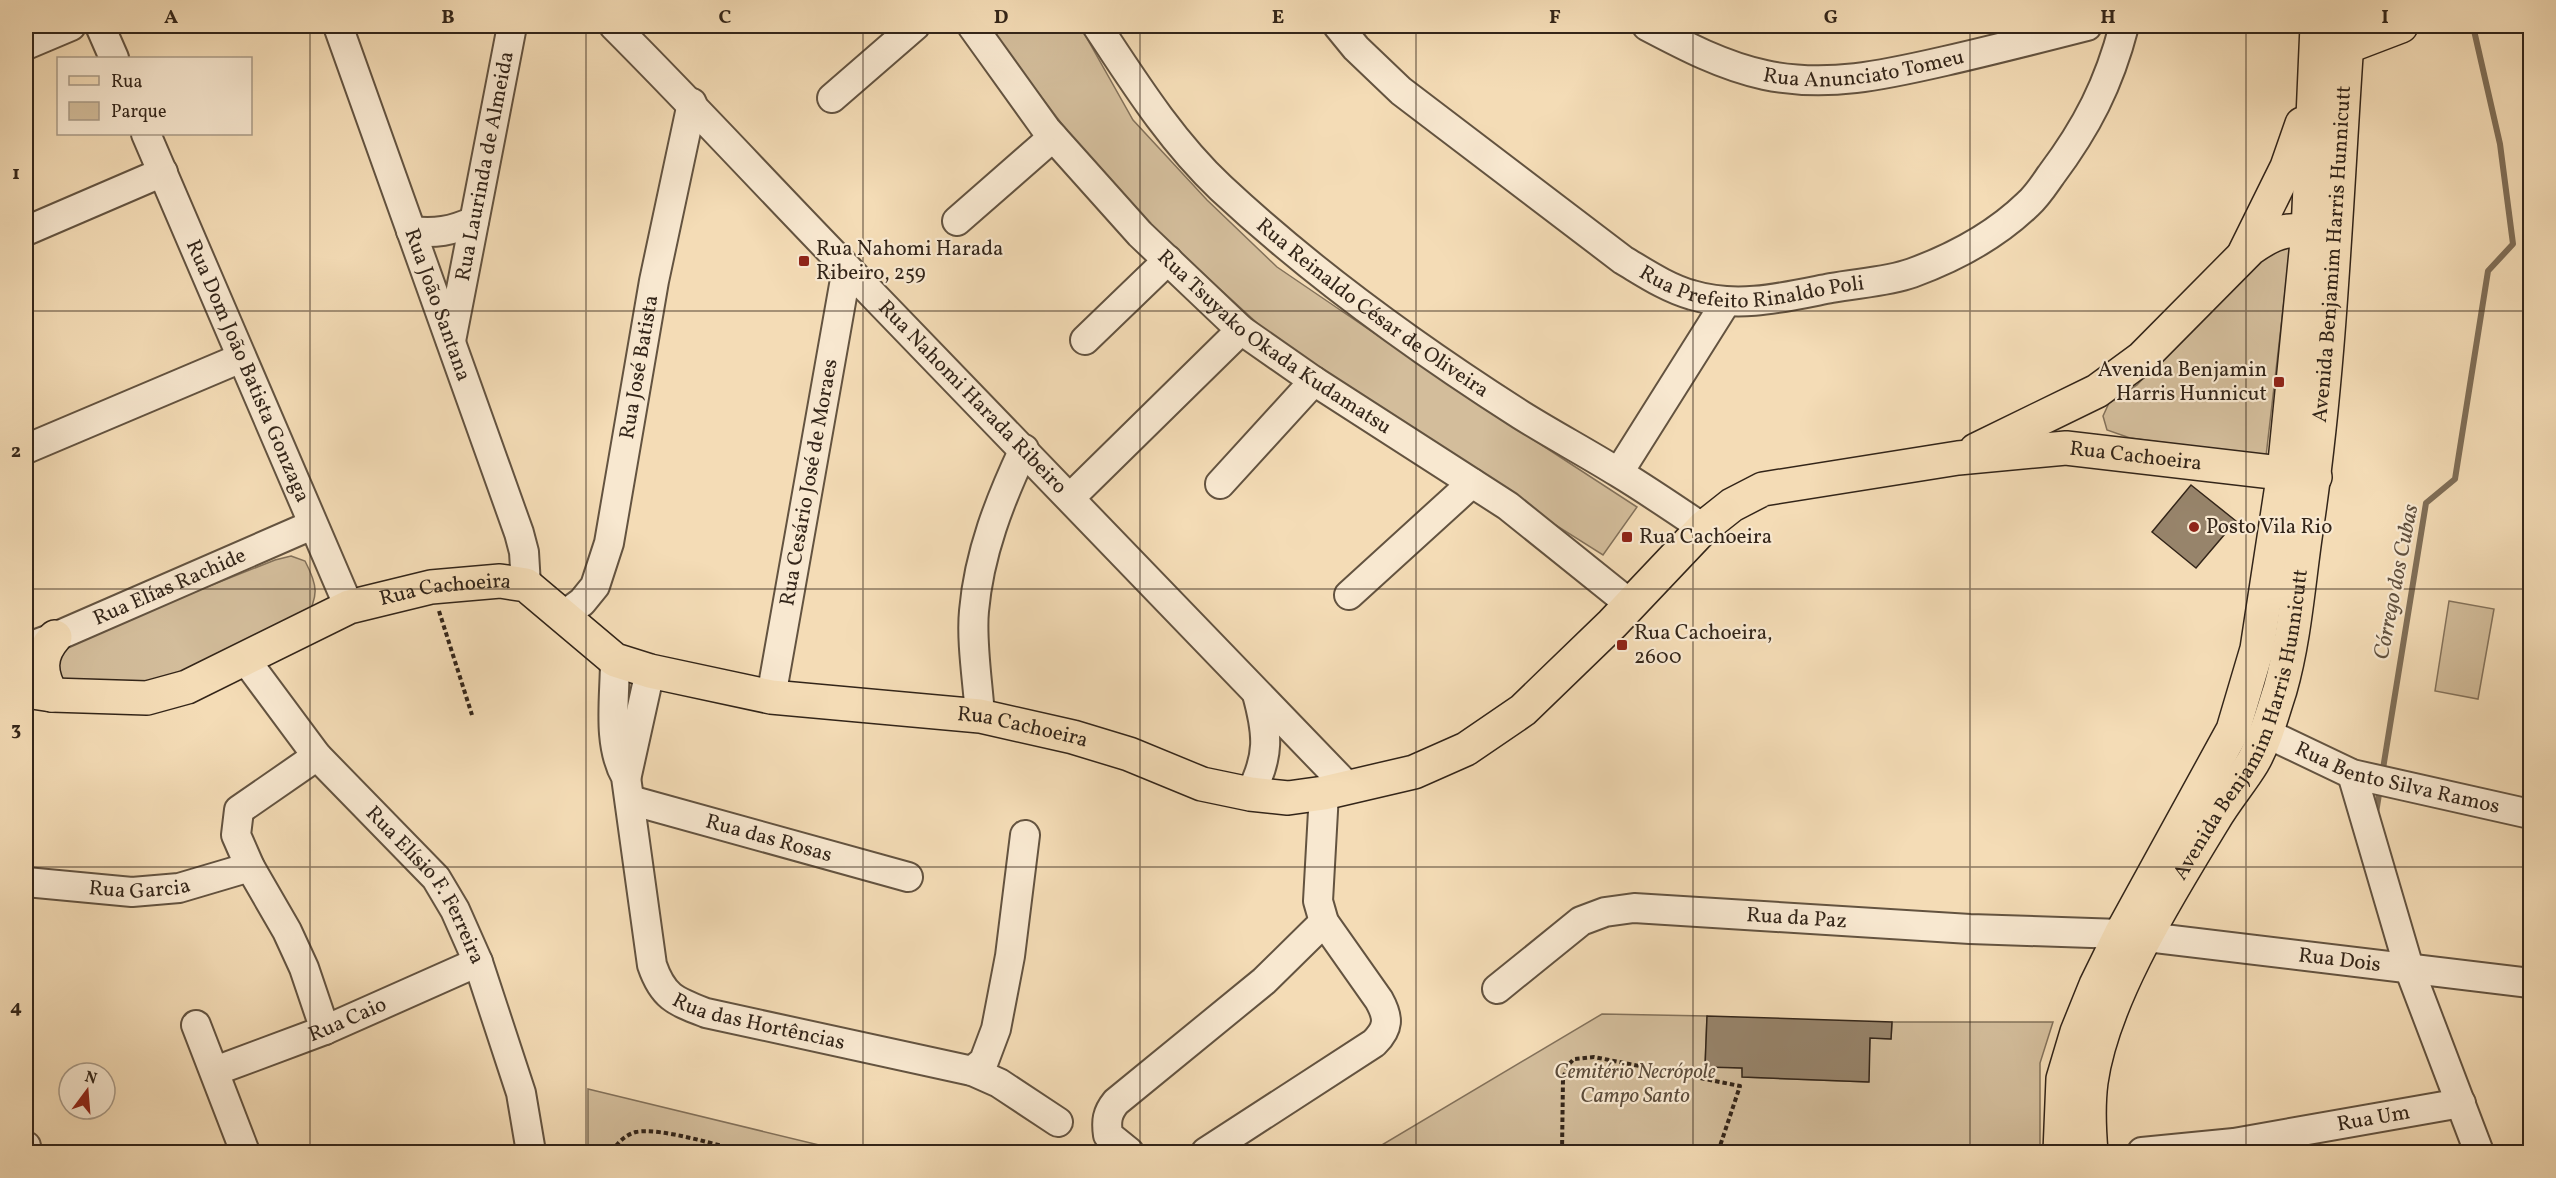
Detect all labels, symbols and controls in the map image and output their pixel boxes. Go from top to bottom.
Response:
text: A [164,4,178,32]
text: B [441,4,455,32]
text: C [719,4,732,32]
text: D [994,4,1008,32]
text: E [1272,4,1284,32]
text: F [1549,4,1561,32]
text: G [1824,4,1838,32]
text: H [2100,4,2116,32]
text: I [2381,4,2389,32]
street label: Rua Anunciato Tomeu [1761,43,1967,95]
street label: Rua Laurinda de Almeida [448,49,521,284]
legend [57,57,252,135]
text: Rua [111,70,142,95]
street label: Avenida Benjamim Harris Hunnicutt [2305,85,2359,424]
text: Parque [111,100,166,125]
text: 1 [12,160,20,188]
street label: Rua Reinaldo César de Oliveira [1250,211,1495,405]
street label: Rua João Santana [397,224,478,385]
street label: Rua Dom João Batista Gonzaga [179,235,317,507]
place label: Rua Nahomi Harada Ribeiro, 259 [816,235,1004,288]
street label: Rua Tsuyako Okada Kudamatsu [1151,243,1397,442]
marker: Rua Nahomi Harada Ribeiro, 259 [797,254,811,268]
street label: Rua Prefeito Rinaldo Poli [1634,258,1866,316]
street label: Rua José Batista [613,293,666,441]
street label: Rua Nahomi Harada Ribeiro [871,294,1073,501]
street label: Rua Cesário José de Moraes [773,356,845,608]
place label: Avenida Benjamin Harris Hunnicut [2098,356,2267,409]
marker: Avenida Benjamin Harris Hunnicut [2272,375,2286,389]
street label: Rua Cachoeira [2068,434,2204,478]
text: 2 [11,438,21,466]
water label: Córrego dos Cubas [2367,502,2427,662]
place label: Posto Vila Rio [2206,513,2332,542]
marker: Posto Vila Rio [2187,520,2201,534]
place label: Rua Cachoeira [1639,523,1772,552]
marker: Rua Cachoeira [1620,530,1634,544]
street label: Rua Elías Rachide [89,541,251,633]
street label: Rua Cachoeira [377,566,514,614]
street label: Avenida Benjamim Harris Hunnicutt [2166,567,2315,886]
place label: Rua Cachoeira, 2600 [1634,619,1773,672]
marker: Rua Cachoeira, 2600 [1615,638,1629,652]
street label: Rua Cachoeira [956,699,1092,755]
text: 3 [11,716,21,744]
street label: Rua Bento Silva Ramos [2290,734,2503,821]
street label: Rua Elísio F. Ferreira [359,800,492,969]
street label: Rua das Rosas [702,807,835,870]
street label: Rua Garcia [87,871,194,907]
street label: Rua da Paz [1746,901,1848,936]
street label: Rua Dois [2297,941,2382,979]
street label: Rua das Hortências [667,986,848,1057]
street label: Rua Caio [304,990,391,1049]
text: 4 [10,994,22,1022]
park label: Cemitério Necrópole Campo Santo [1554,1058,1716,1111]
north arrow [57,1061,117,1121]
text: N [82,1066,100,1091]
street label: Rua Um [2335,1098,2412,1139]

